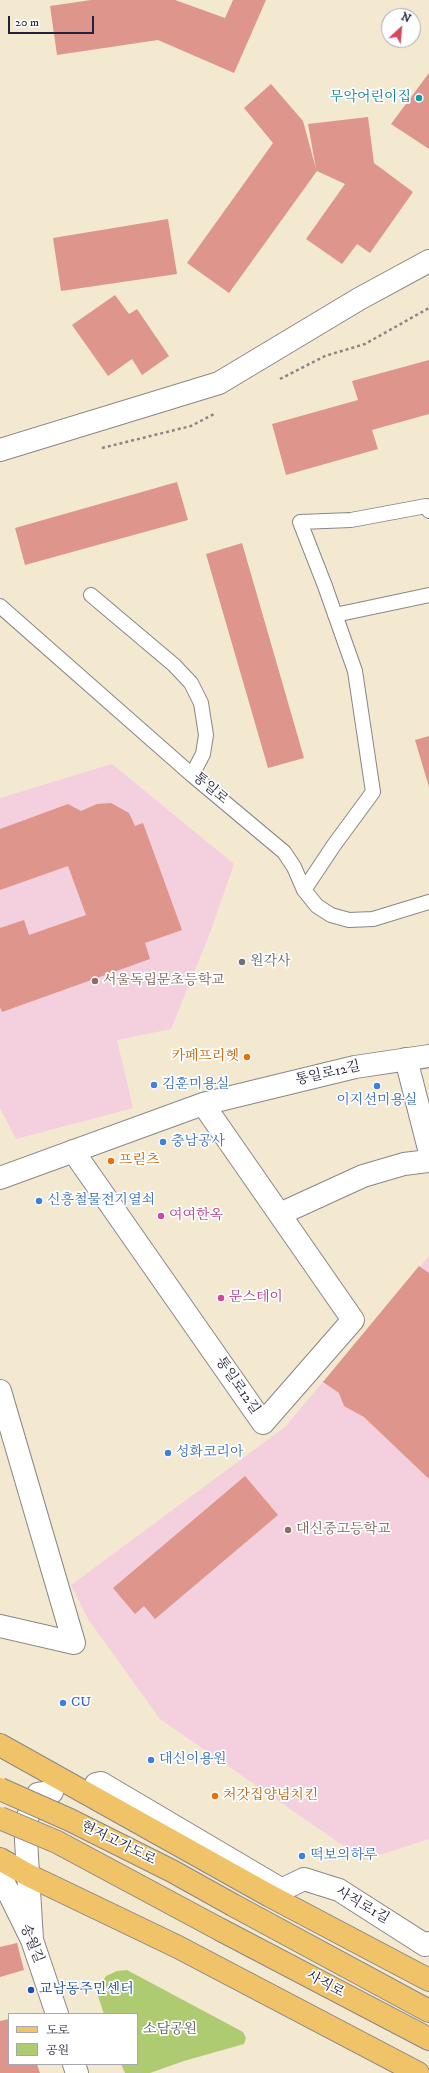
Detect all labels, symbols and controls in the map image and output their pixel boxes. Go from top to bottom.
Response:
scale bar [10,8,96,34]
north arrow [381,8,421,48]
text: N [399,10,413,26]
text: 20 m [15,15,39,30]
place label: 무악어린이집 [330,90,411,106]
marker: 무악어린이집 [414,93,424,103]
street label: 통일로 [189,770,231,808]
place label: 원각사 [250,954,291,970]
marker: 원각사 [237,957,247,967]
place label: 서울독립문초등학교 [103,973,225,989]
marker: 서울독립문초등학교 [90,976,100,986]
place label: 카페프리헷 [171,1049,239,1065]
marker: 카페프리헷 [242,1052,252,1062]
street label: 통일로12길 [294,1058,362,1090]
place label: 김훈미용실 [162,1077,230,1093]
marker: 김훈미용실 [149,1080,159,1090]
marker: 이지선미용실 [372,1081,382,1091]
place label: 이지선미용실 [336,1093,418,1109]
place label: 충남공사 [171,1134,225,1150]
marker: 충남공사 [158,1137,168,1147]
place label: 프릳츠 [119,1153,160,1169]
marker: 프릳츠 [106,1156,116,1166]
place label: 신흥철물전기열쇠 [47,1193,155,1209]
marker: 신흥철물전기열쇠 [34,1196,44,1206]
place label: 여여한옥 [169,1208,223,1224]
marker: 여여한옥 [156,1211,166,1221]
place label: 문스테이 [229,1290,283,1306]
marker: 문스테이 [216,1293,226,1303]
street label: 통일로12길 [211,1354,263,1418]
place label: 성화코리아 [176,1445,244,1461]
marker: 성화코리아 [163,1448,173,1458]
place label: 대신중고등학교 [296,1522,391,1538]
marker: 대신중고등학교 [283,1525,293,1535]
place label: CU [71,1695,91,1711]
marker: CU [58,1698,68,1708]
place label: 대신이용원 [159,1752,227,1768]
marker: 대신이용원 [146,1755,156,1765]
place label: 처갓집양념치킨 [223,1788,318,1804]
marker: 처갓집양념치킨 [210,1791,220,1801]
street label: 현저고가도로 [78,1819,158,1869]
place label: 떡보의하루 [310,1848,378,1864]
marker: 떡보의하루 [297,1851,307,1861]
street label: 사직로1길 [332,1884,392,1928]
street label: 송월길 [16,1922,46,1966]
street label: 사직로 [303,1968,347,2002]
place label: 교남동주민센터 [39,1982,134,1998]
marker: 교남동주민센터 [26,1985,36,1995]
legend [8,2013,138,2065]
park label: 소담공원 [143,2022,197,2038]
text: 도로 [46,2023,69,2038]
text: 공원 [46,2043,69,2058]

